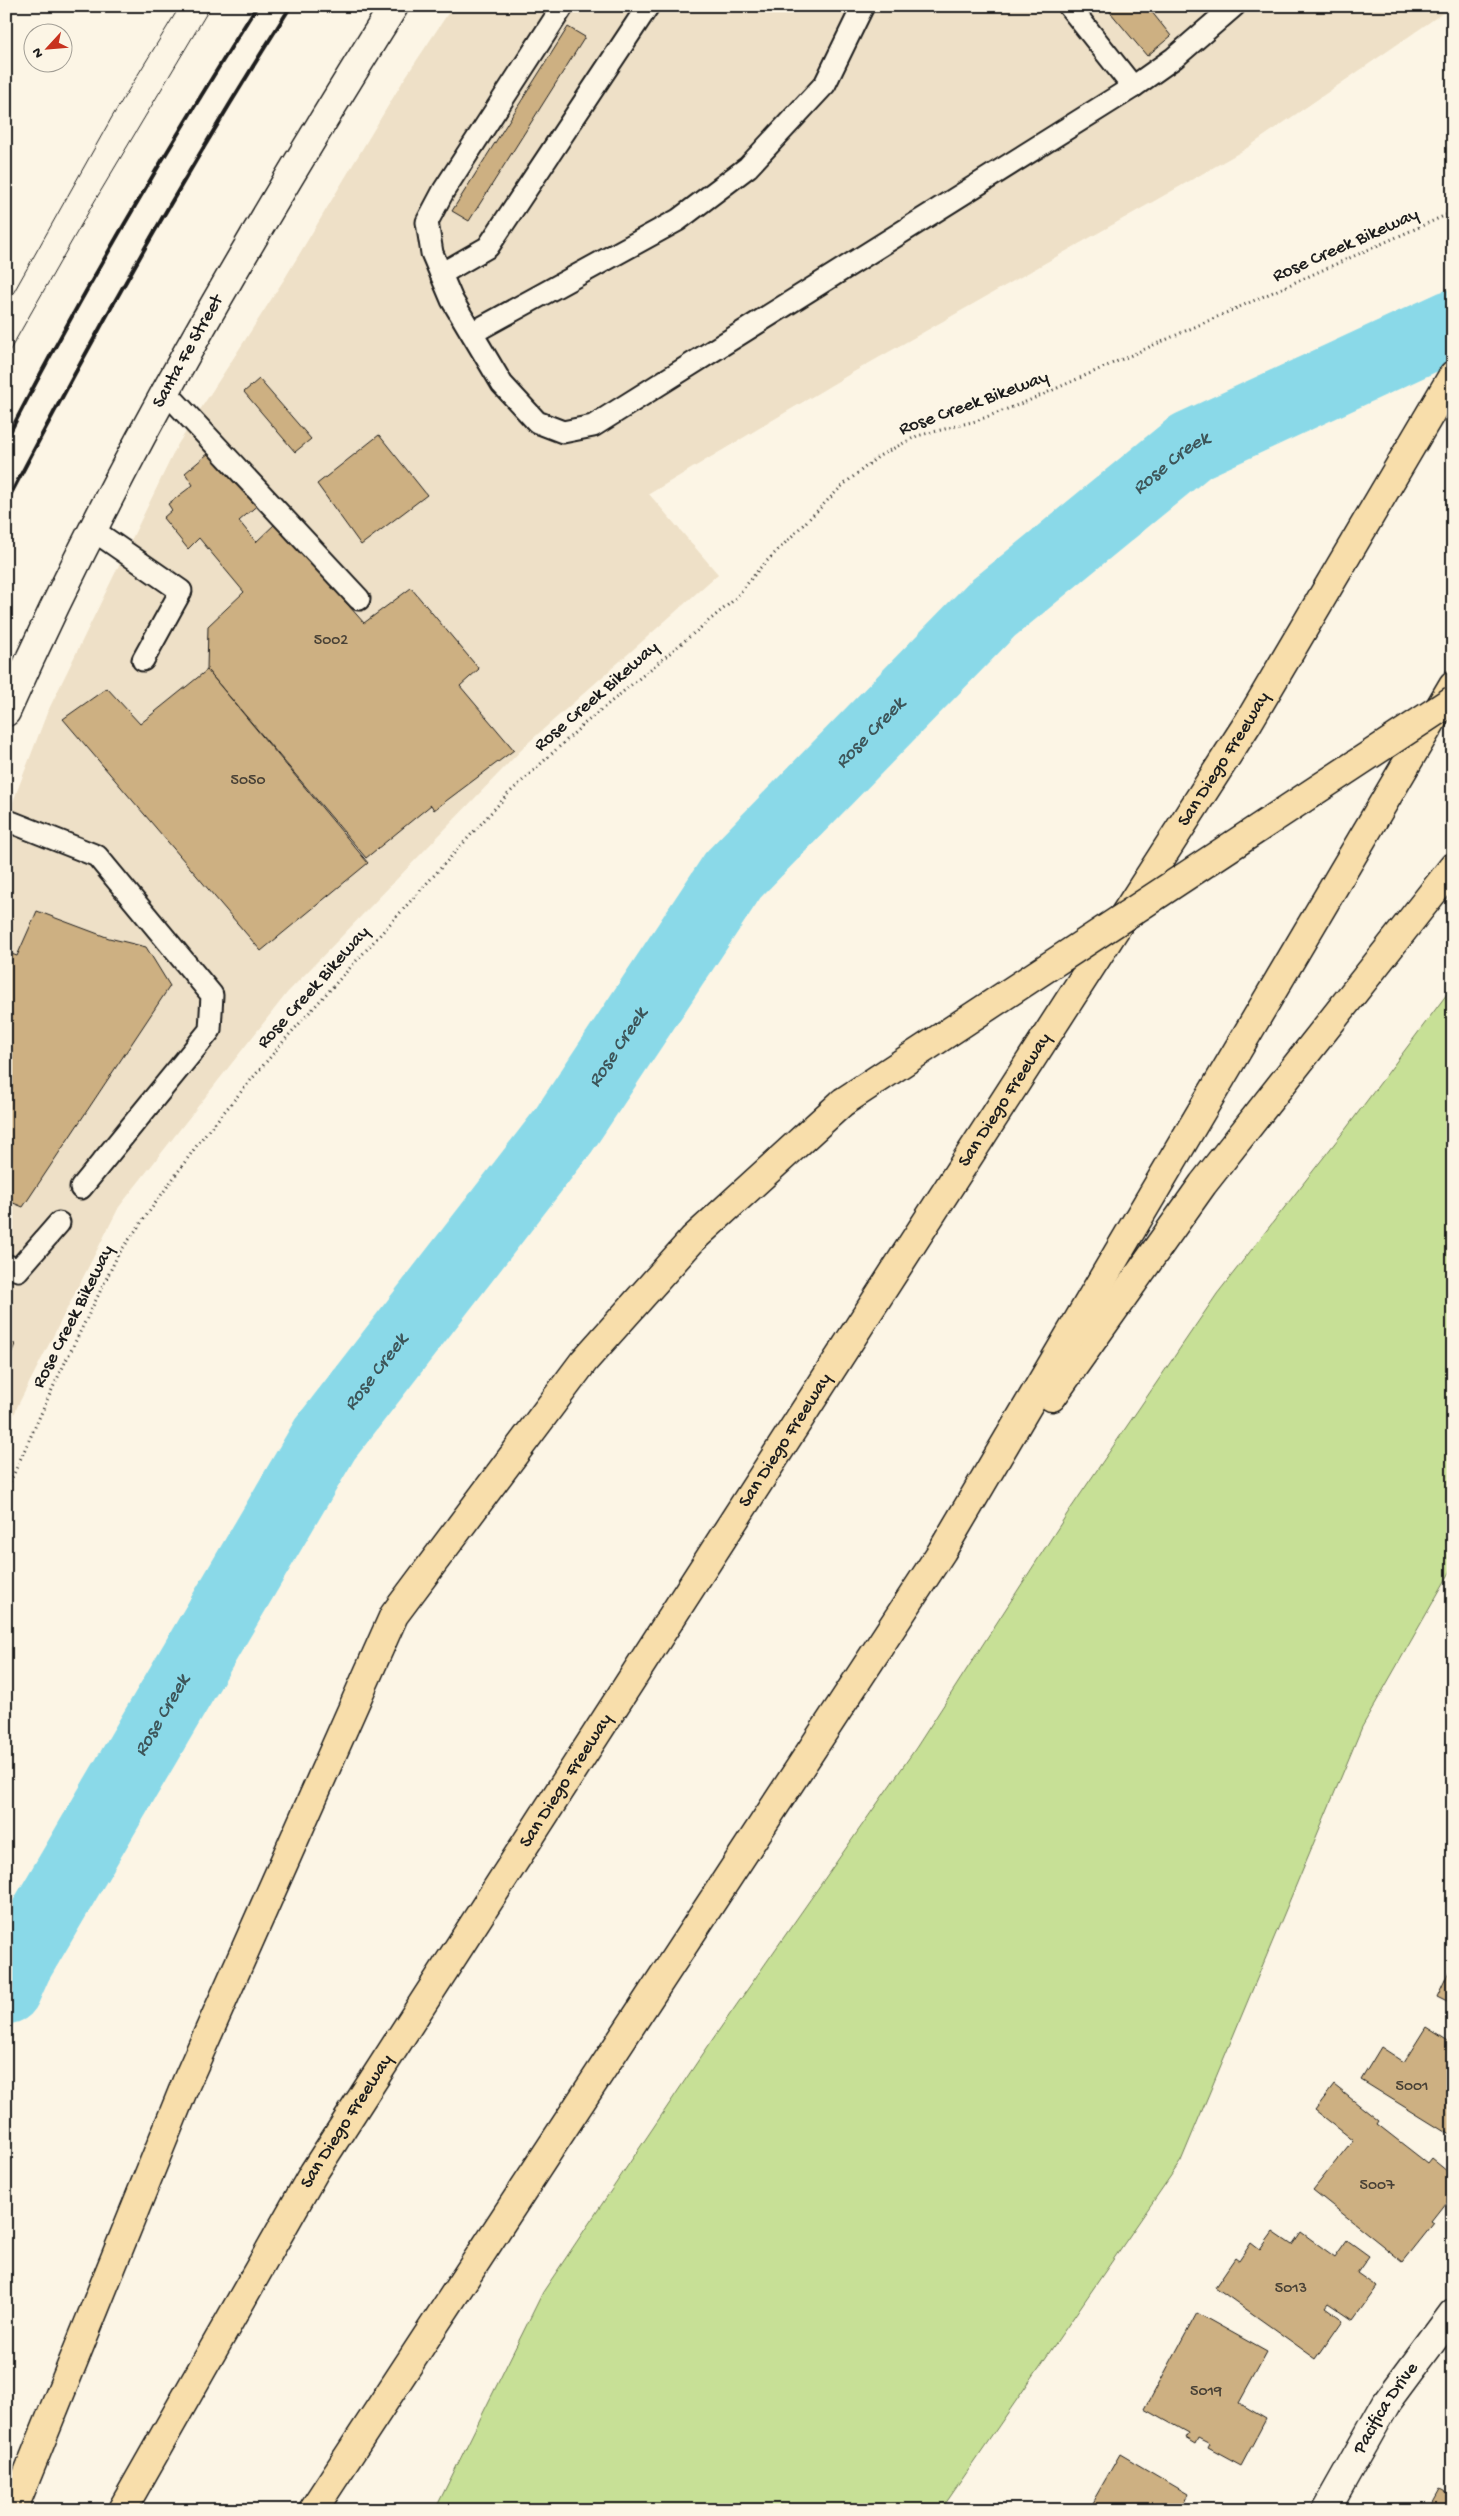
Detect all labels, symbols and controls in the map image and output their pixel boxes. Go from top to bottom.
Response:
north arrow [22,22,72,72]
text: N [29,45,48,60]
street label: Rose Creek Bikeway [1269,203,1423,289]
street label: Santa Fe Street [147,289,230,412]
street label: Rose Creek Bikeway [896,366,1053,442]
water label: Rose Creek [1128,427,1215,500]
house number: 5002 [314,632,348,651]
street label: Rose Creek Bikeway [530,636,664,757]
street label: San Diego Freeway [1173,687,1275,831]
water label: Rose Creek [831,691,912,774]
house number: 5050 [231,772,266,791]
street label: Rose Creek Bikeway [253,921,376,1054]
water label: Rose Creek [584,1002,654,1092]
street label: San Diego Freeway [953,1028,1057,1172]
street label: Rose Creek Bikeway [28,1241,120,1392]
water label: Rose Creek [340,1328,415,1416]
street label: San Diego Freeway [734,1369,838,1512]
water label: Rose Creek [130,1669,197,1761]
street label: San Diego Freeway [514,1709,618,1852]
street label: San Diego Freeway [295,2049,399,2193]
house number: 5001 [1395,2078,1429,2097]
house number: 5007 [1360,2177,1395,2196]
house number: 5013 [1275,2280,1307,2299]
street label: Pacifica Drive [1348,2358,1424,2459]
house number: 5019 [1190,2383,1222,2402]

